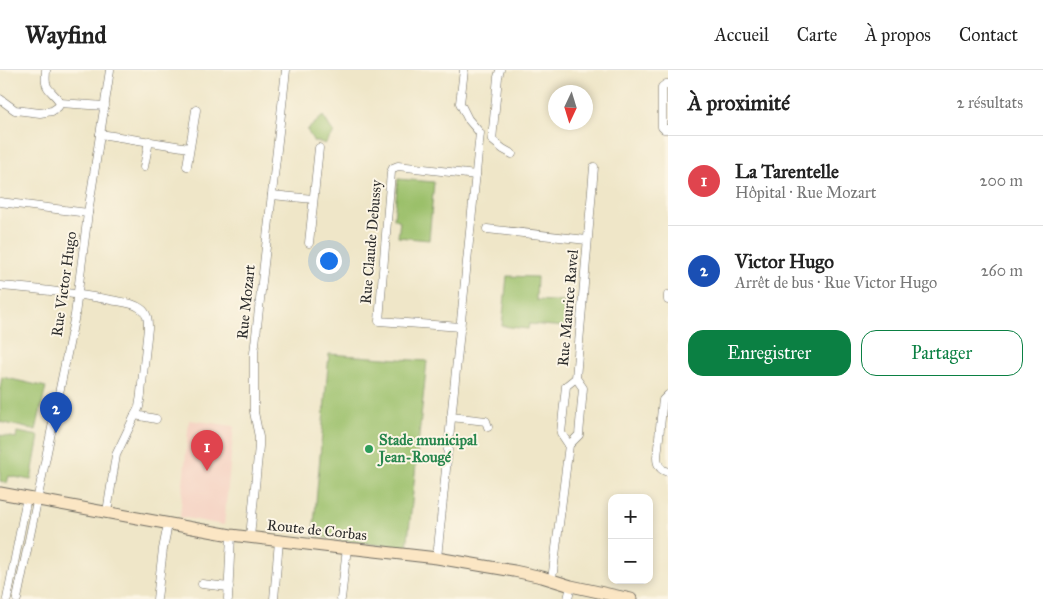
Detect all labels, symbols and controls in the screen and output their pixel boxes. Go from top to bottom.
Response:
text: Wayfind [25,20,107,50]
text: Accueil [715,24,769,46]
text: Carte [797,24,837,46]
text: À propos [865,24,931,46]
text: Contact [959,24,1018,46]
north arrow [548,85,593,130]
text: À proximité [688,90,790,116]
text: 2 résultats [957,93,1023,112]
text: La Tarentelle [735,160,839,183]
text: 1 [701,171,707,190]
text: 200 m [980,171,1023,190]
street label: Rue Claude Debussy [357,178,385,305]
text: Hôpital · Rue Mozart [735,183,876,202]
street label: Rue Victor Hugo [48,230,80,338]
your location [316,248,342,274]
street label: Rue Maurice Ravel [554,248,582,367]
text: Victor Hugo [735,250,834,273]
text: 2 [700,261,708,280]
text: 260 m [981,261,1023,280]
street label: Rue Mozart [233,263,259,340]
text: Arrêt de bus · Rue Victor Hugo [735,273,937,292]
button: Enregistrer [688,330,851,376]
button: Partager [861,330,1023,376]
pin: 2 [40,392,72,433]
pin: 1 [191,430,223,471]
place label: Stade municipal Jean-Rougé [377,431,478,467]
marker: Stade municipal Jean-Rougé [363,443,375,455]
map controls [608,494,653,584]
button: + [608,494,653,539]
street label: Route de Corbas [266,516,368,544]
button: − [608,539,653,584]

